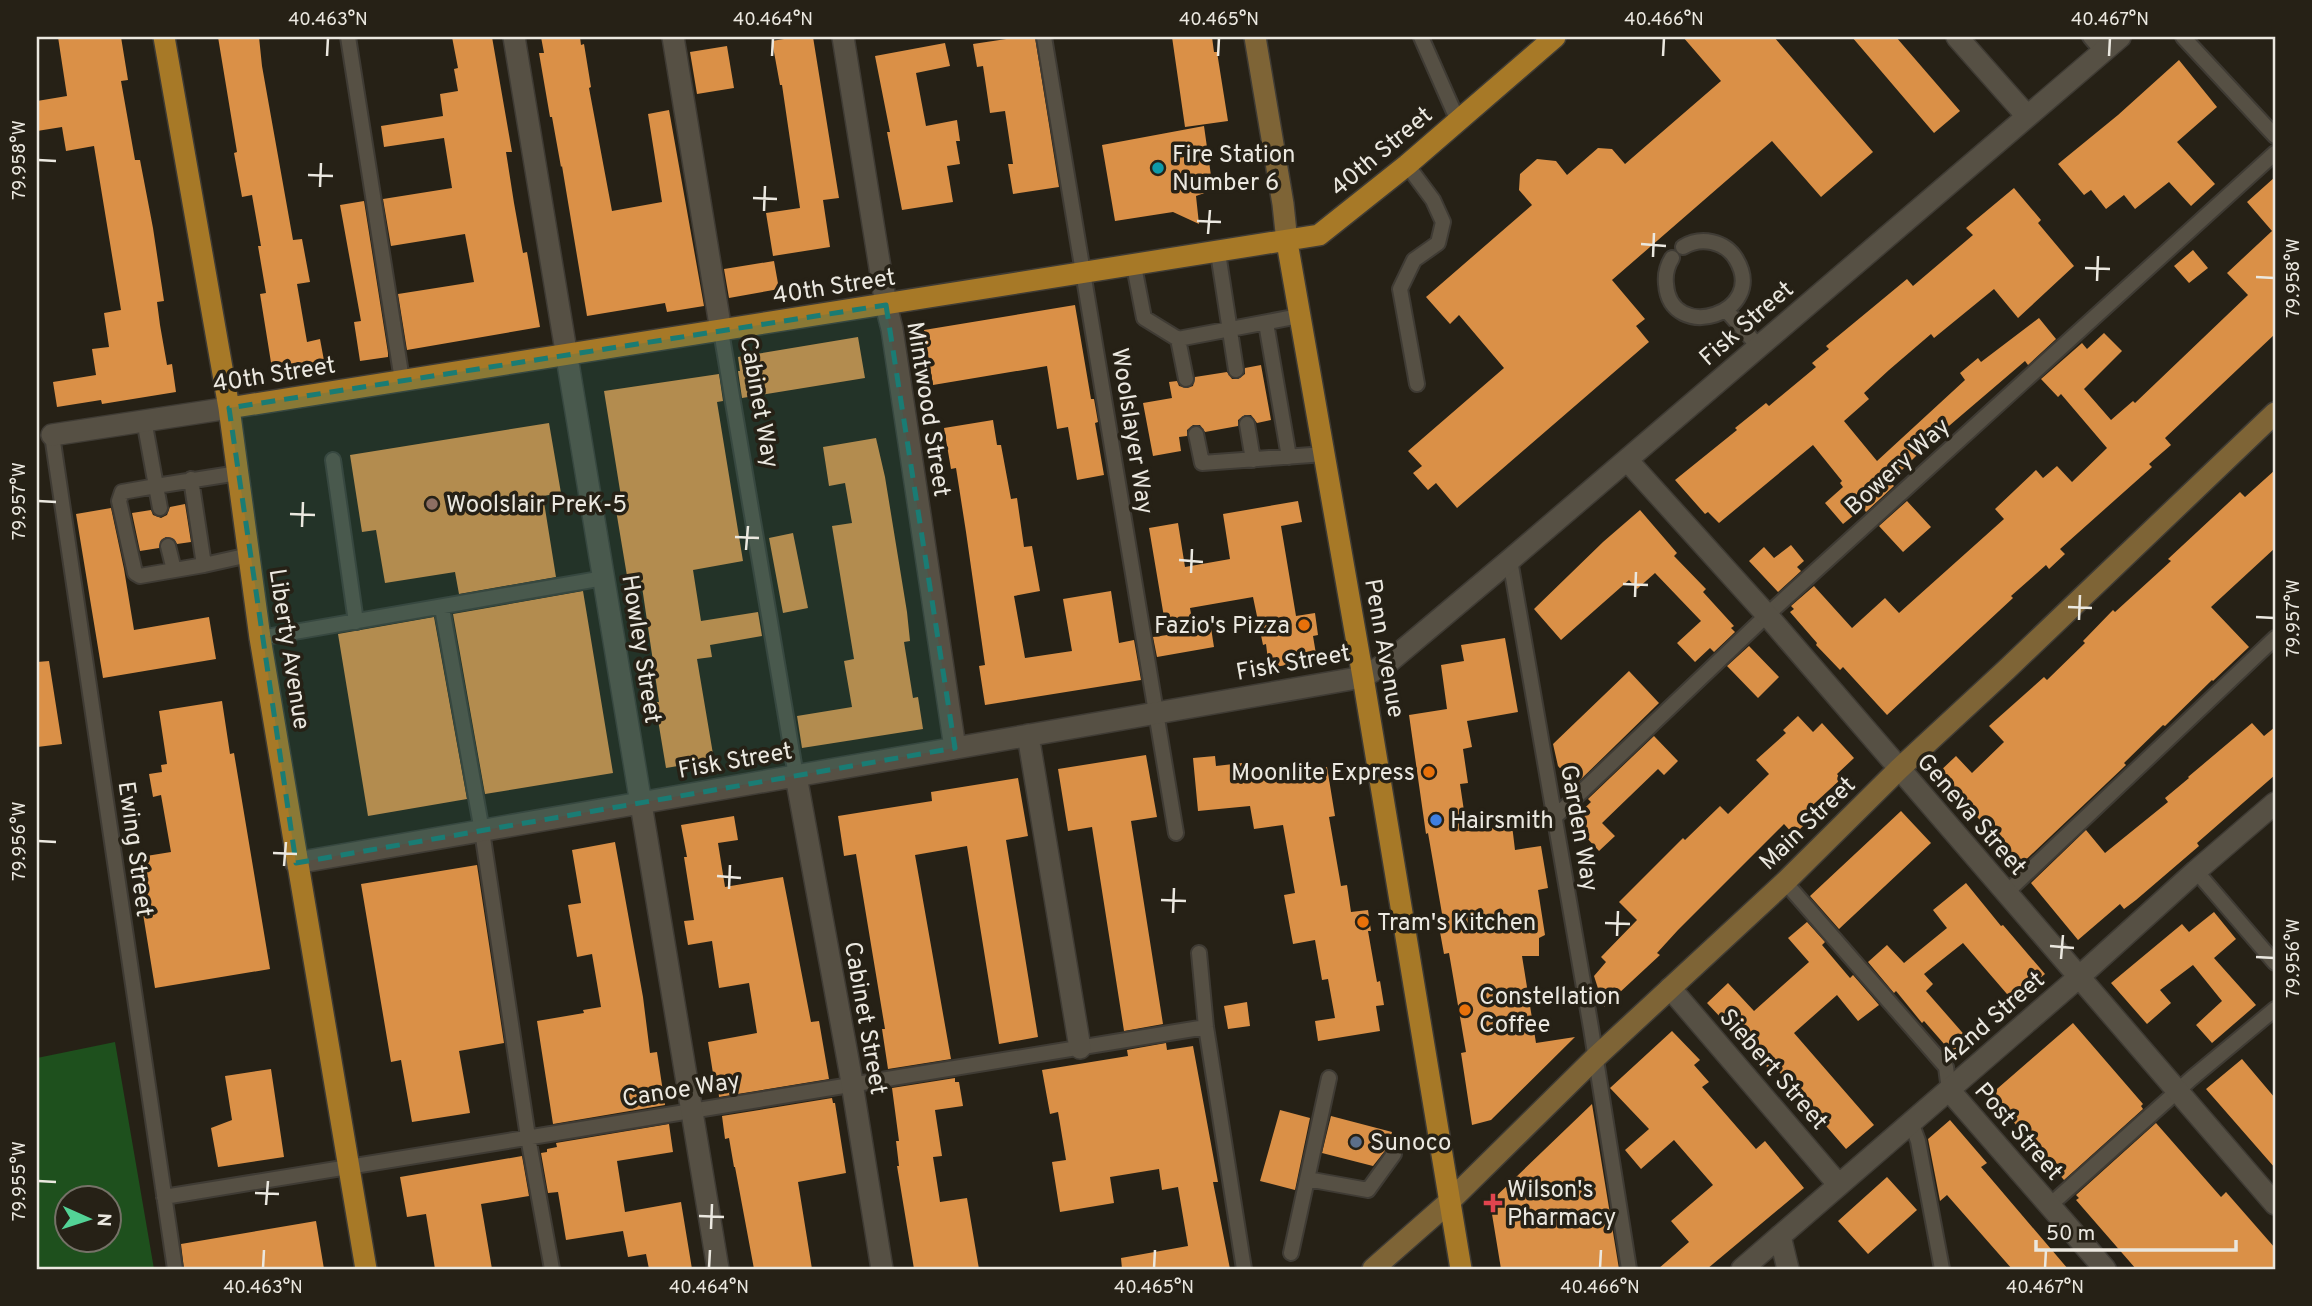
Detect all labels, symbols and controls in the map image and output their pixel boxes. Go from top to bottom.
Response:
text: 40.463°N [288,9,368,32]
text: 40.464°N [733,9,813,32]
text: 40.465°N [1179,9,1259,32]
text: 40.466°N [1624,9,1704,32]
text: 40.467°N [2071,9,2149,32]
street label: 40th Street [1325,101,1439,204]
text: 79.958°W [9,120,32,200]
place label: Fire Station Number 6 [1172,141,1296,199]
marker: Fire Station Number 6 [1150,160,1166,176]
text: 79.958°W [2283,238,2306,318]
street label: 40th Street [771,263,898,313]
street label: Fisk Street [1694,275,1801,374]
street label: Mintwood Street [898,320,956,499]
street label: Cabinet Way [732,334,784,471]
street label: Woolslayer Way [1103,346,1159,517]
street label: 40th Street [211,351,338,401]
street label: Bowery Way [1839,412,1957,523]
text: 79.957°W [9,462,32,540]
place label: Woolslair PreK-5 [446,491,627,521]
marker: Woolslair PreK-5 [424,496,440,512]
street label: Liberty Avenue [261,567,316,732]
street label: Howley Street [613,573,667,726]
street label: Penn Avenue [1356,577,1410,720]
text: 79.957°W [2283,579,2306,657]
place label: Fazio's Pizza [1154,612,1290,642]
marker: Fazio's Pizza [1296,617,1312,633]
street label: Fisk Street [1234,639,1353,689]
street label: Fisk Street [676,737,795,787]
street label: Geneva Street [1909,748,2032,883]
place label: Moonlite Express [1231,759,1415,789]
street label: Garden Way [1552,763,1604,894]
marker: Moonlite Express [1421,764,1437,780]
street label: Main Street [1754,771,1863,878]
street label: Ewing Street [110,780,158,919]
text: 79.956°W [9,801,32,881]
place label: Hairsmith [1450,807,1554,837]
marker: Hairsmith [1428,812,1444,828]
place label: Tram's Kitchen [1377,909,1536,939]
marker: Tram's Kitchen [1355,914,1371,930]
text: 79.956°W [2283,918,2306,998]
street label: Cabinet Street [836,939,892,1097]
street label: 42nd Street [1935,966,2052,1073]
place label: Constellation Coffee [1479,983,1621,1041]
marker: Constellation Coffee [1457,1002,1473,1018]
street label: Siebert Street [1712,1004,1833,1137]
street label: Canoe Way [620,1067,742,1115]
street label: Post Street [1967,1077,2068,1187]
place label: Sunoco [1370,1129,1451,1159]
marker: Sunoco [1348,1134,1364,1150]
text: 79.955°W [9,1141,32,1221]
place label: Wilson's Pharmacy [1507,1176,1616,1234]
north arrow [52,1184,122,1254]
marker: Wilson's Pharmacy [1485,1195,1501,1211]
scale bar [2036,1208,2235,1252]
text: N [91,1212,115,1227]
text: 50 m [2046,1221,2095,1248]
text: 40.463°N [223,1277,303,1300]
text: 40.464°N [669,1277,749,1300]
text: 40.465°N [1114,1277,1194,1300]
text: 40.466°N [1560,1277,1640,1300]
text: 40.467°N [2006,1277,2084,1300]

